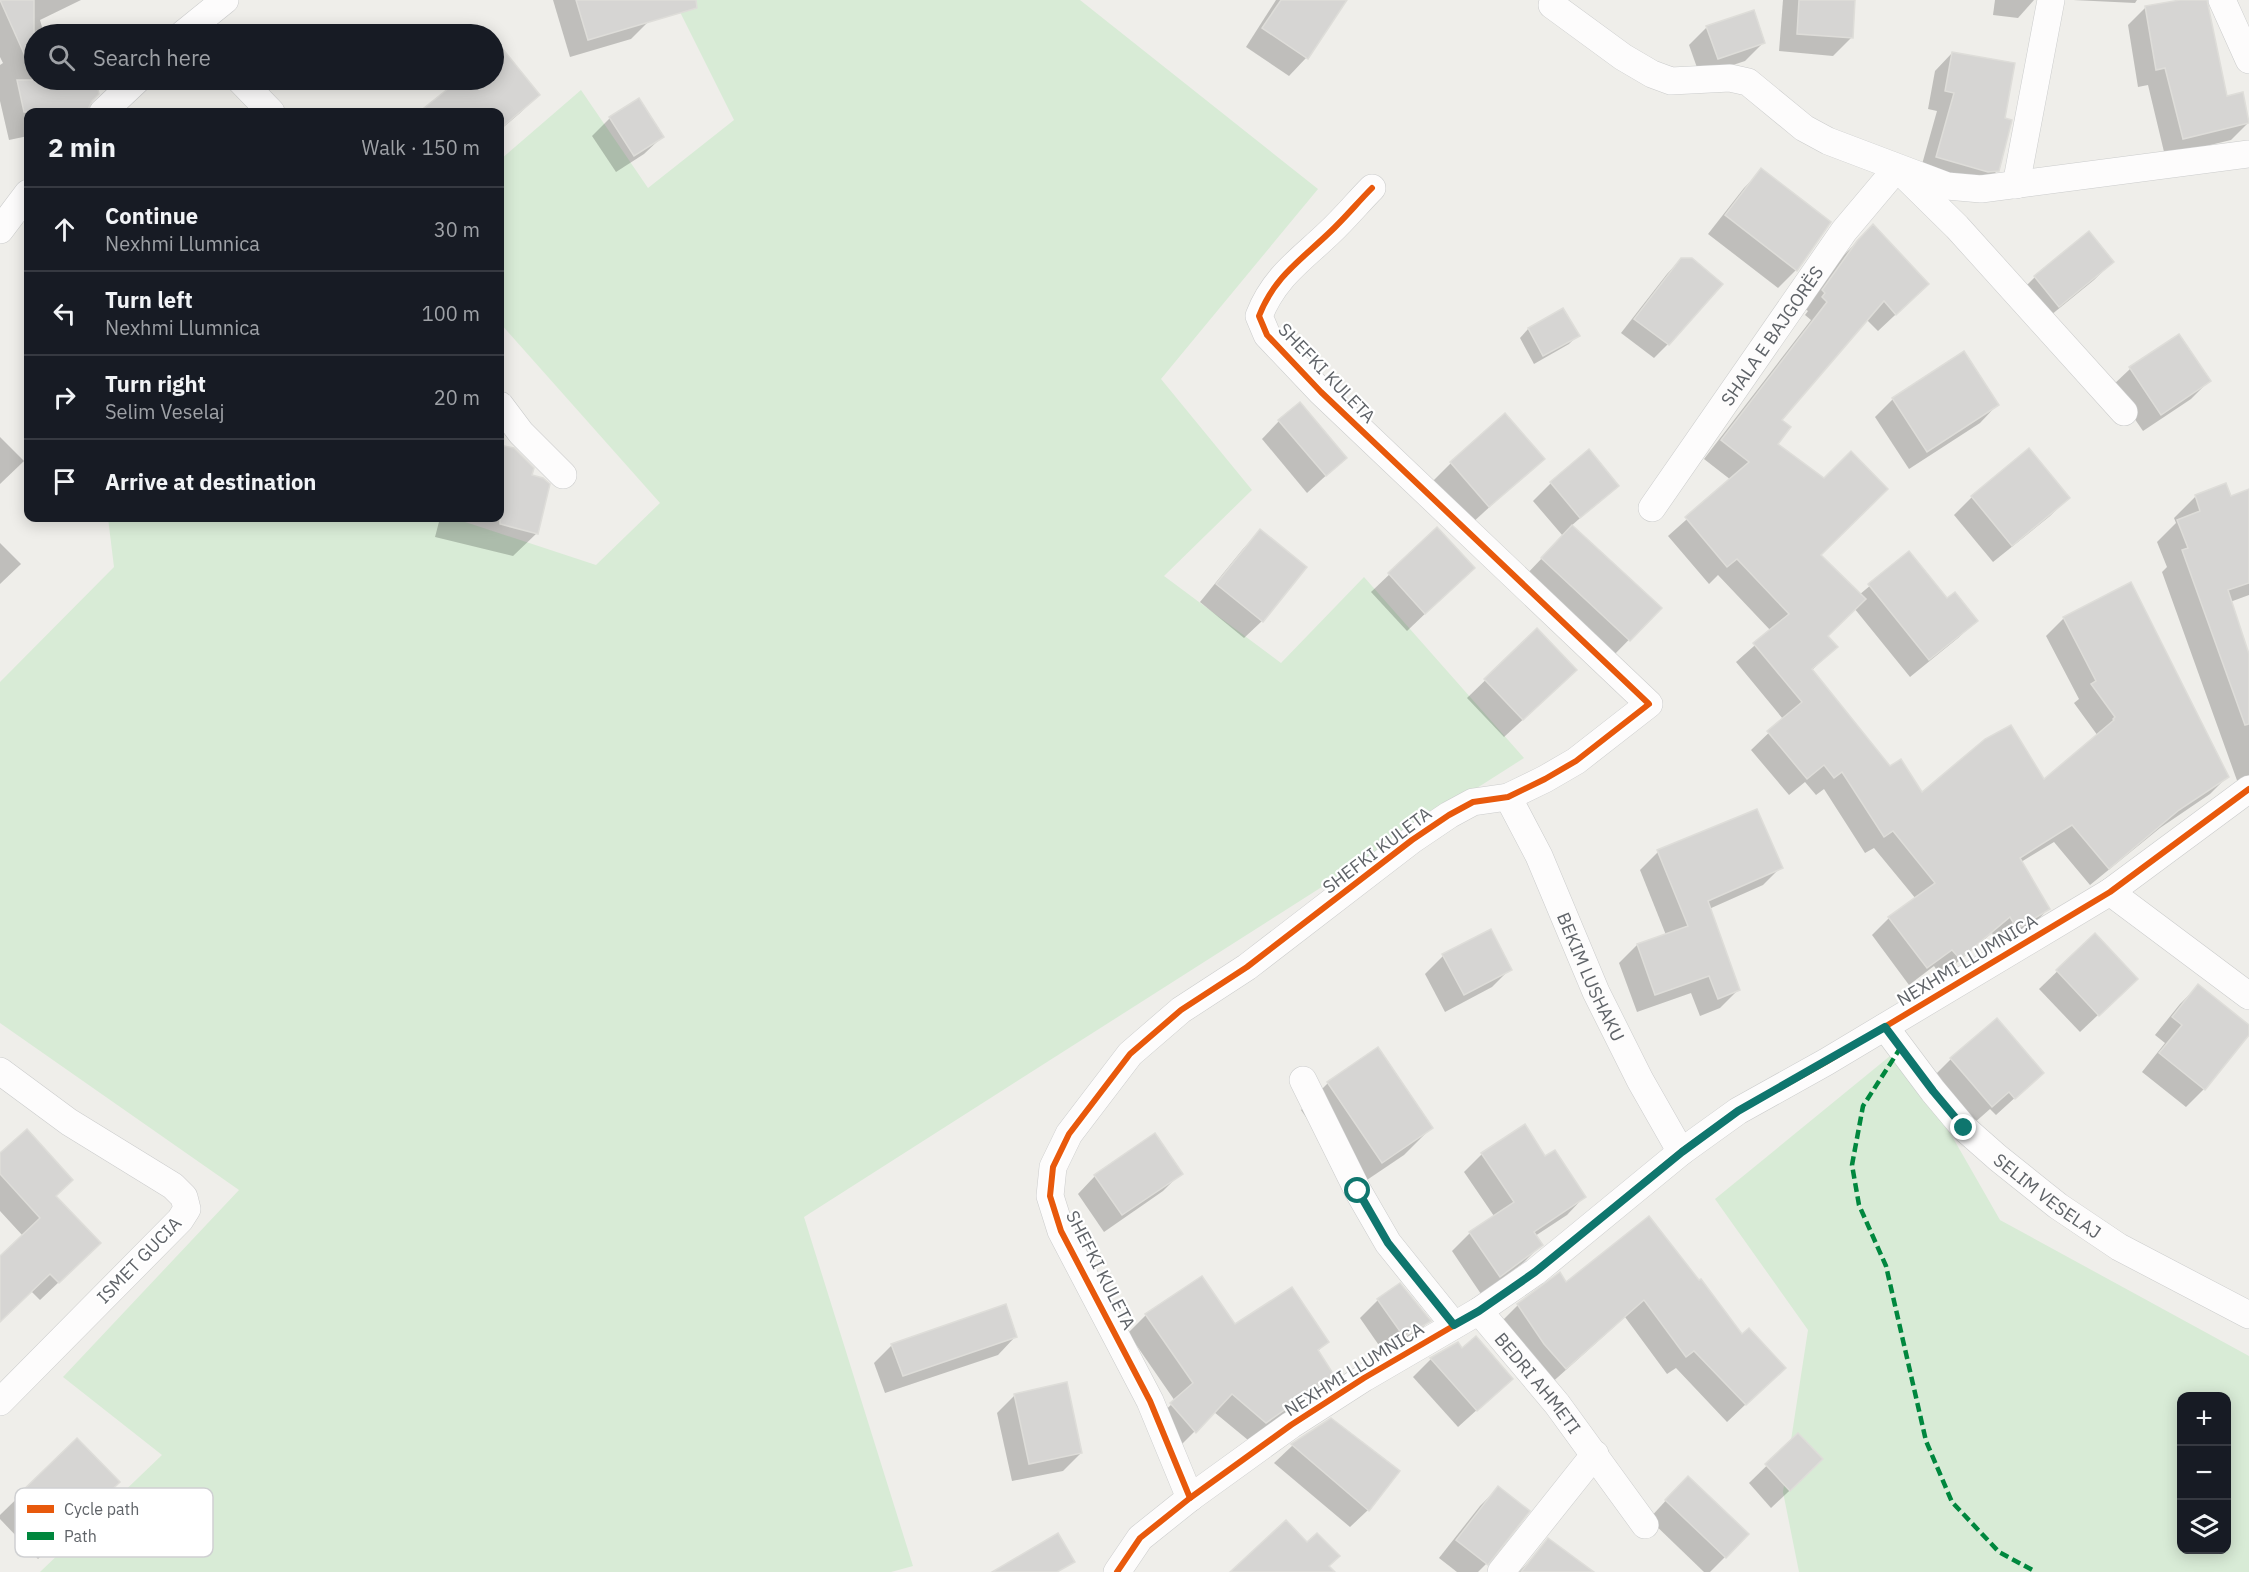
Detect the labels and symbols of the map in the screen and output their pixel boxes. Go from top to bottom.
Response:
street label: SHALA E BAJGORËS [1715,261,1828,410]
street label: SHEFKI KULETA [1273,318,1381,428]
street label: SHEFKI KULETA [1318,801,1436,898]
street label: BEKIM LUSHAKU [1552,909,1630,1045]
street label: NEXHMI LLUMNICA [1892,909,2042,1011]
route end [1950,1114,1976,1140]
street label: SELIM VESELAJ [1989,1148,2106,1243]
route start [1344,1177,1370,1203]
street label: SHEFKI KULETA [1061,1207,1141,1334]
street label: ISMET GUCIA [92,1211,186,1308]
street label: NEXHMI LLUMNICA [1280,1317,1428,1421]
street label: BEDRI AHMETI [1490,1327,1586,1438]
legend [15,1488,213,1557]
text: Cycle path [64,1499,139,1519]
text: Path [64,1526,97,1546]

